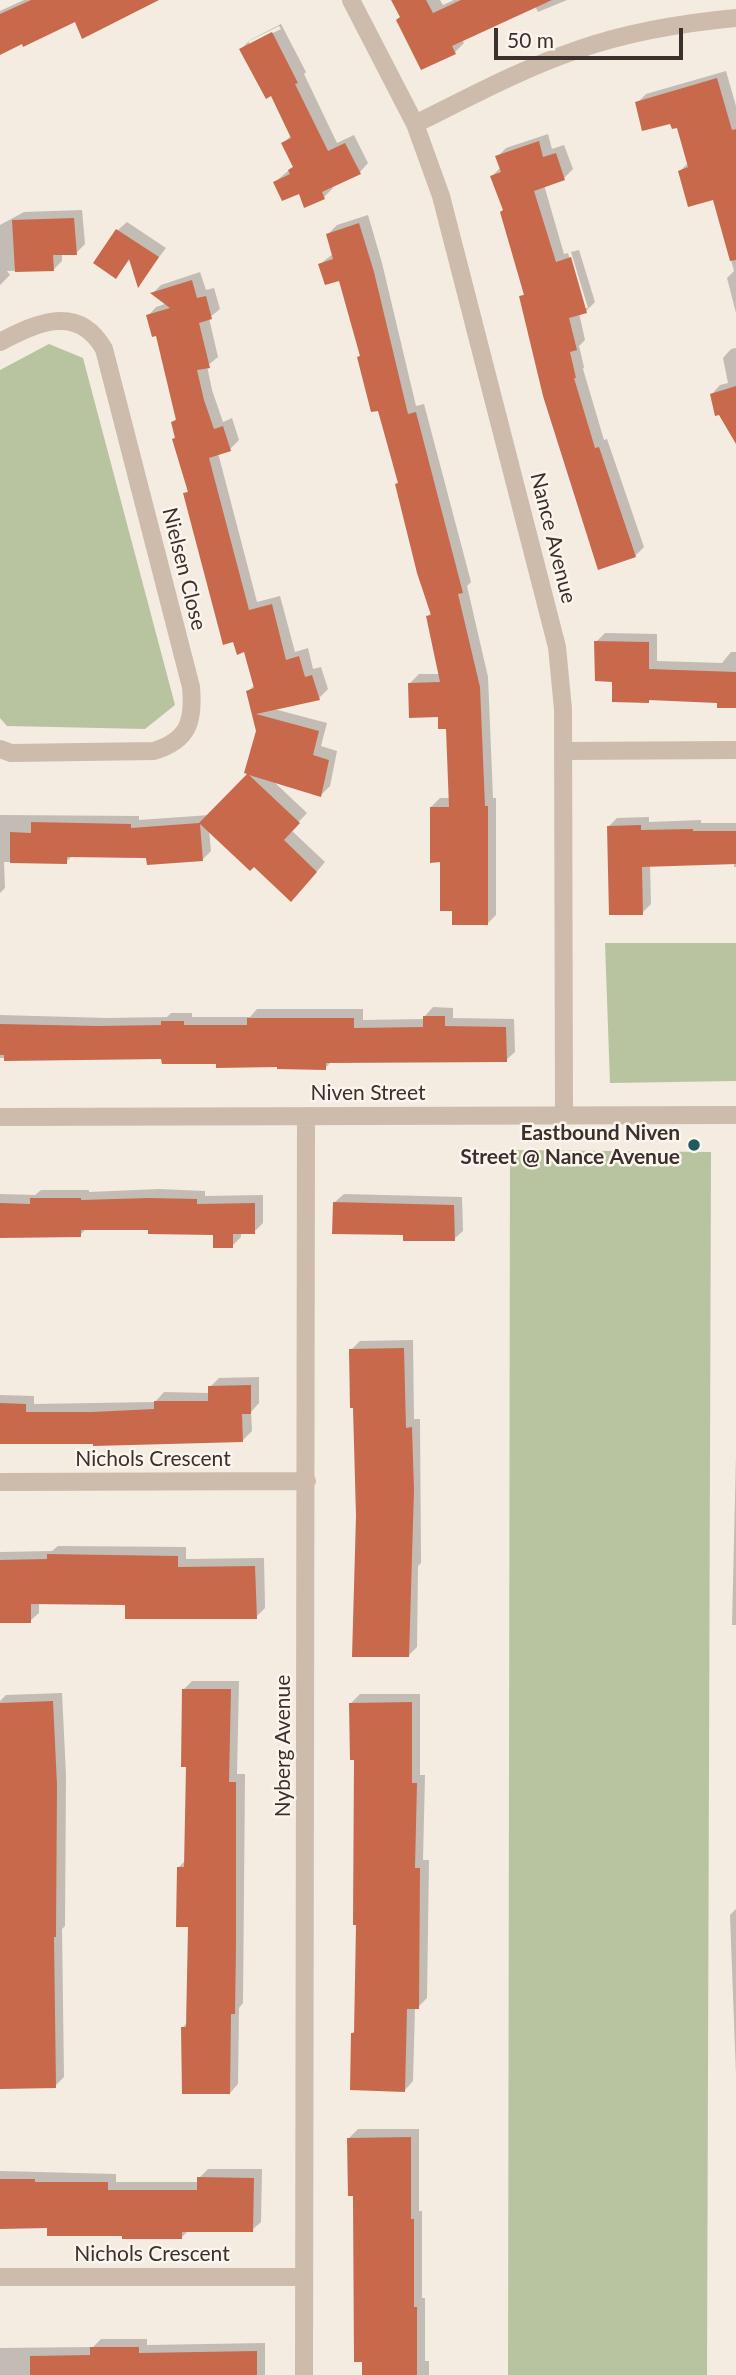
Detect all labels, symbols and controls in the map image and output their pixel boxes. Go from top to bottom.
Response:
scale bar [498,14,687,58]
text: 50 m [507,27,554,52]
street label: Nance Avenue [525,470,581,606]
street label: Nielsen Close [157,505,211,633]
street label: Niven Street [311,1080,425,1106]
place label: Eastbound Niven Street @ Nance Avenue [460,1120,680,1170]
marker: Eastbound Niven Street @ Nance Avenue [686,1137,702,1153]
street label: Nichols Crescent [75,1446,231,1472]
street label: Nyberg Avenue [270,1675,296,1817]
street label: Nichols Crescent [74,2241,230,2267]

